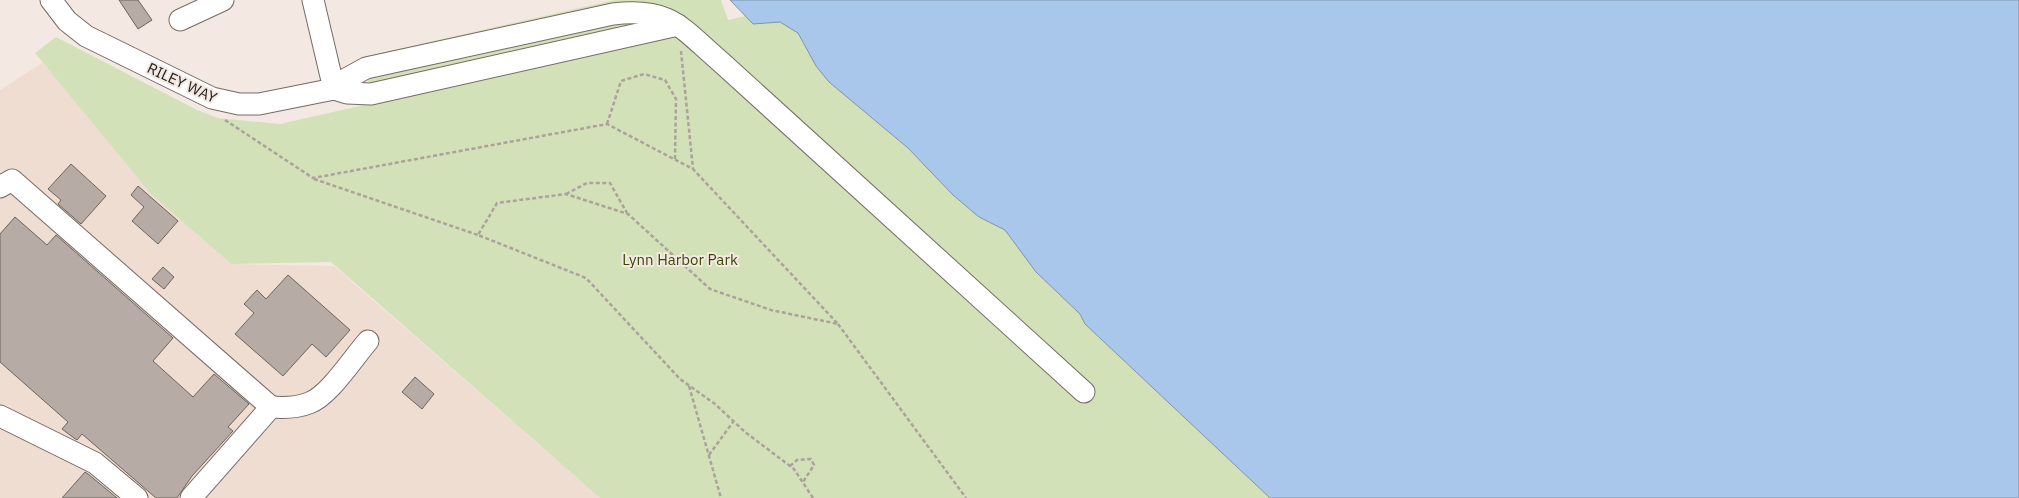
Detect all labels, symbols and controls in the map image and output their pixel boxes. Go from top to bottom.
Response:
street label: RILEY WAY [144,58,220,107]
park label: Lynn Harbor Park [622,250,738,269]

